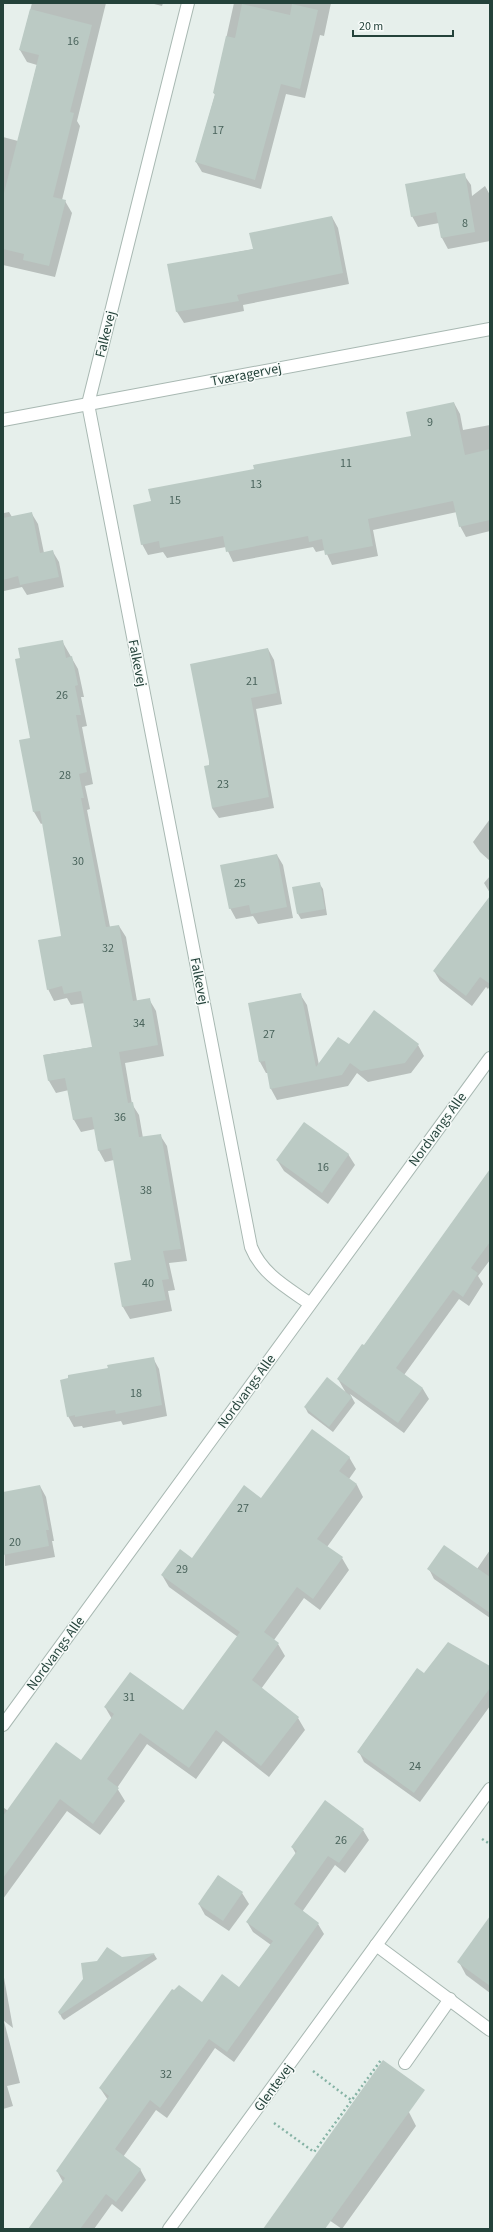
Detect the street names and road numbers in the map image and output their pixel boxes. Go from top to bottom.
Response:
street label: Falkevej [91,309,121,360]
street label: Tværagervej [209,358,283,392]
street label: Falkevej [123,638,151,688]
street label: Falkevej [185,956,213,1006]
street label: Nordvangs Alle [404,1088,472,1171]
street label: Nordvangs Alle [213,1350,281,1433]
street label: Nordvangs Alle [22,1612,90,1695]
street label: Glentevej [249,2059,298,2116]

